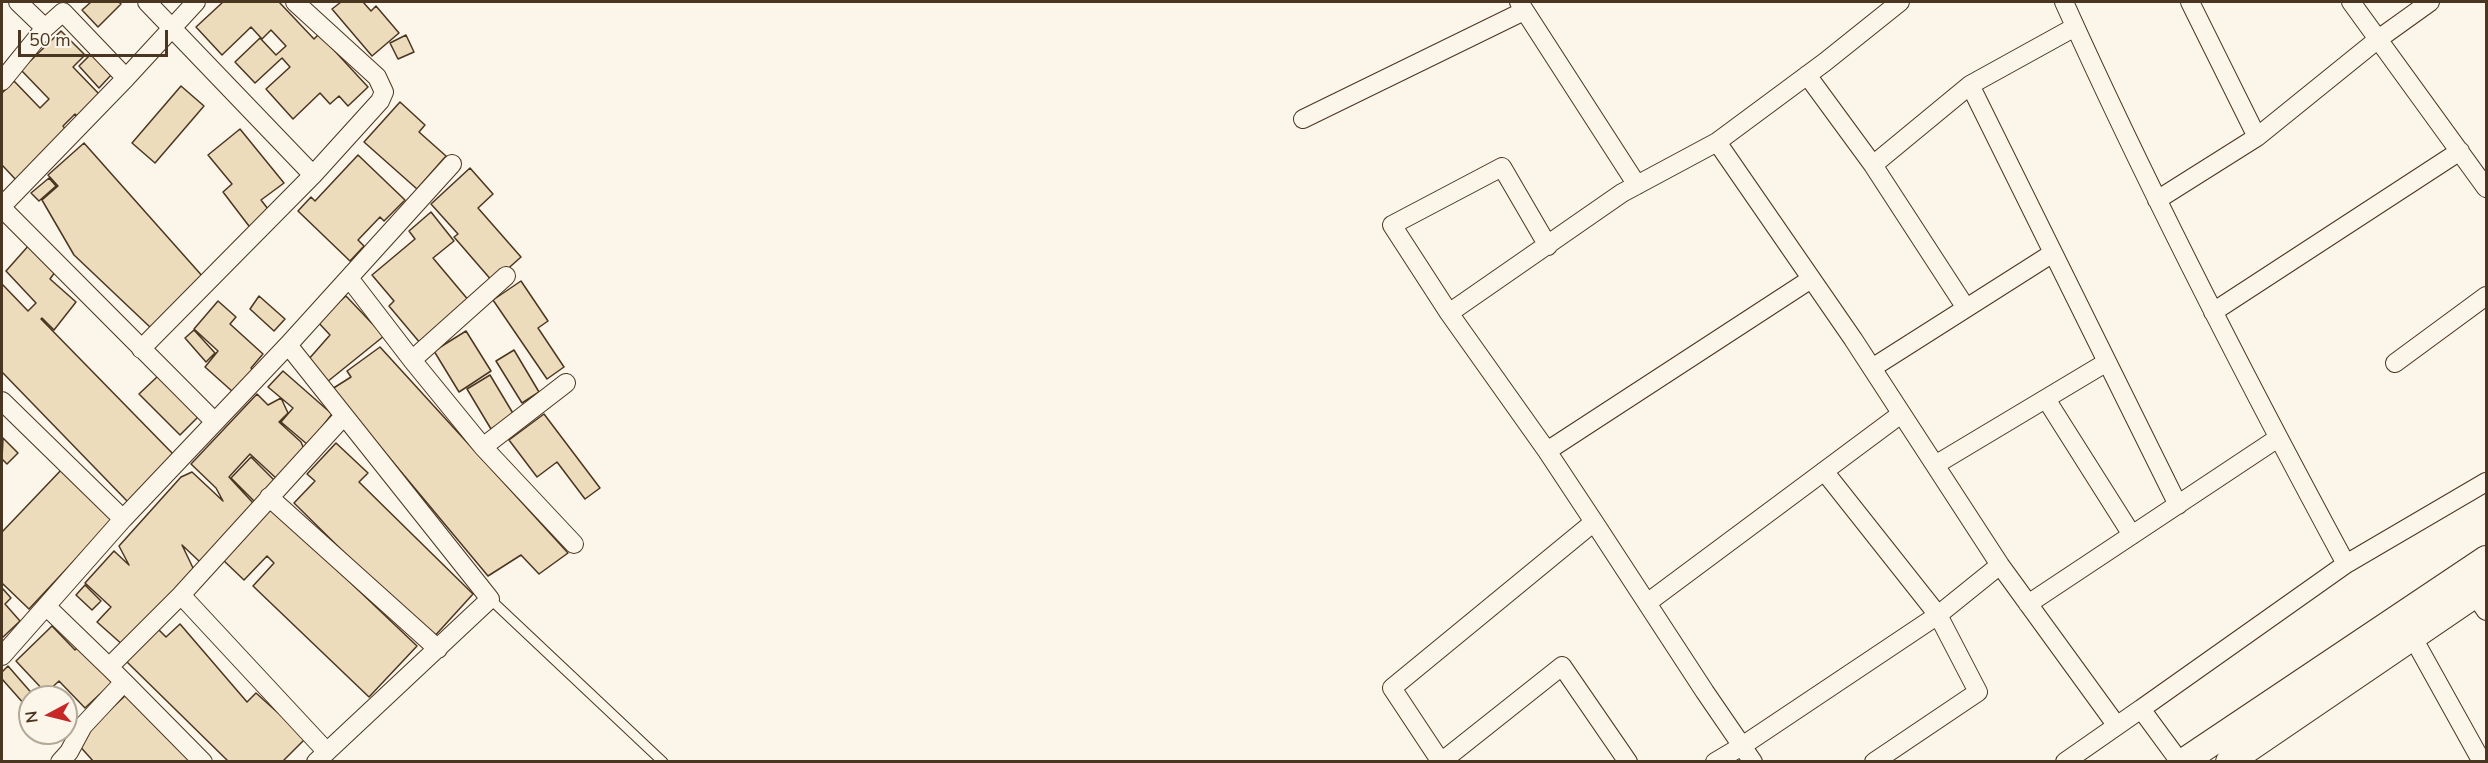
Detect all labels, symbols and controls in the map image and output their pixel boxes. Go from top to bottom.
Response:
scale bar [21,18,171,56]
text: 50 m [29,28,71,52]
north arrow [18,685,78,745]
text: N [20,710,44,724]

